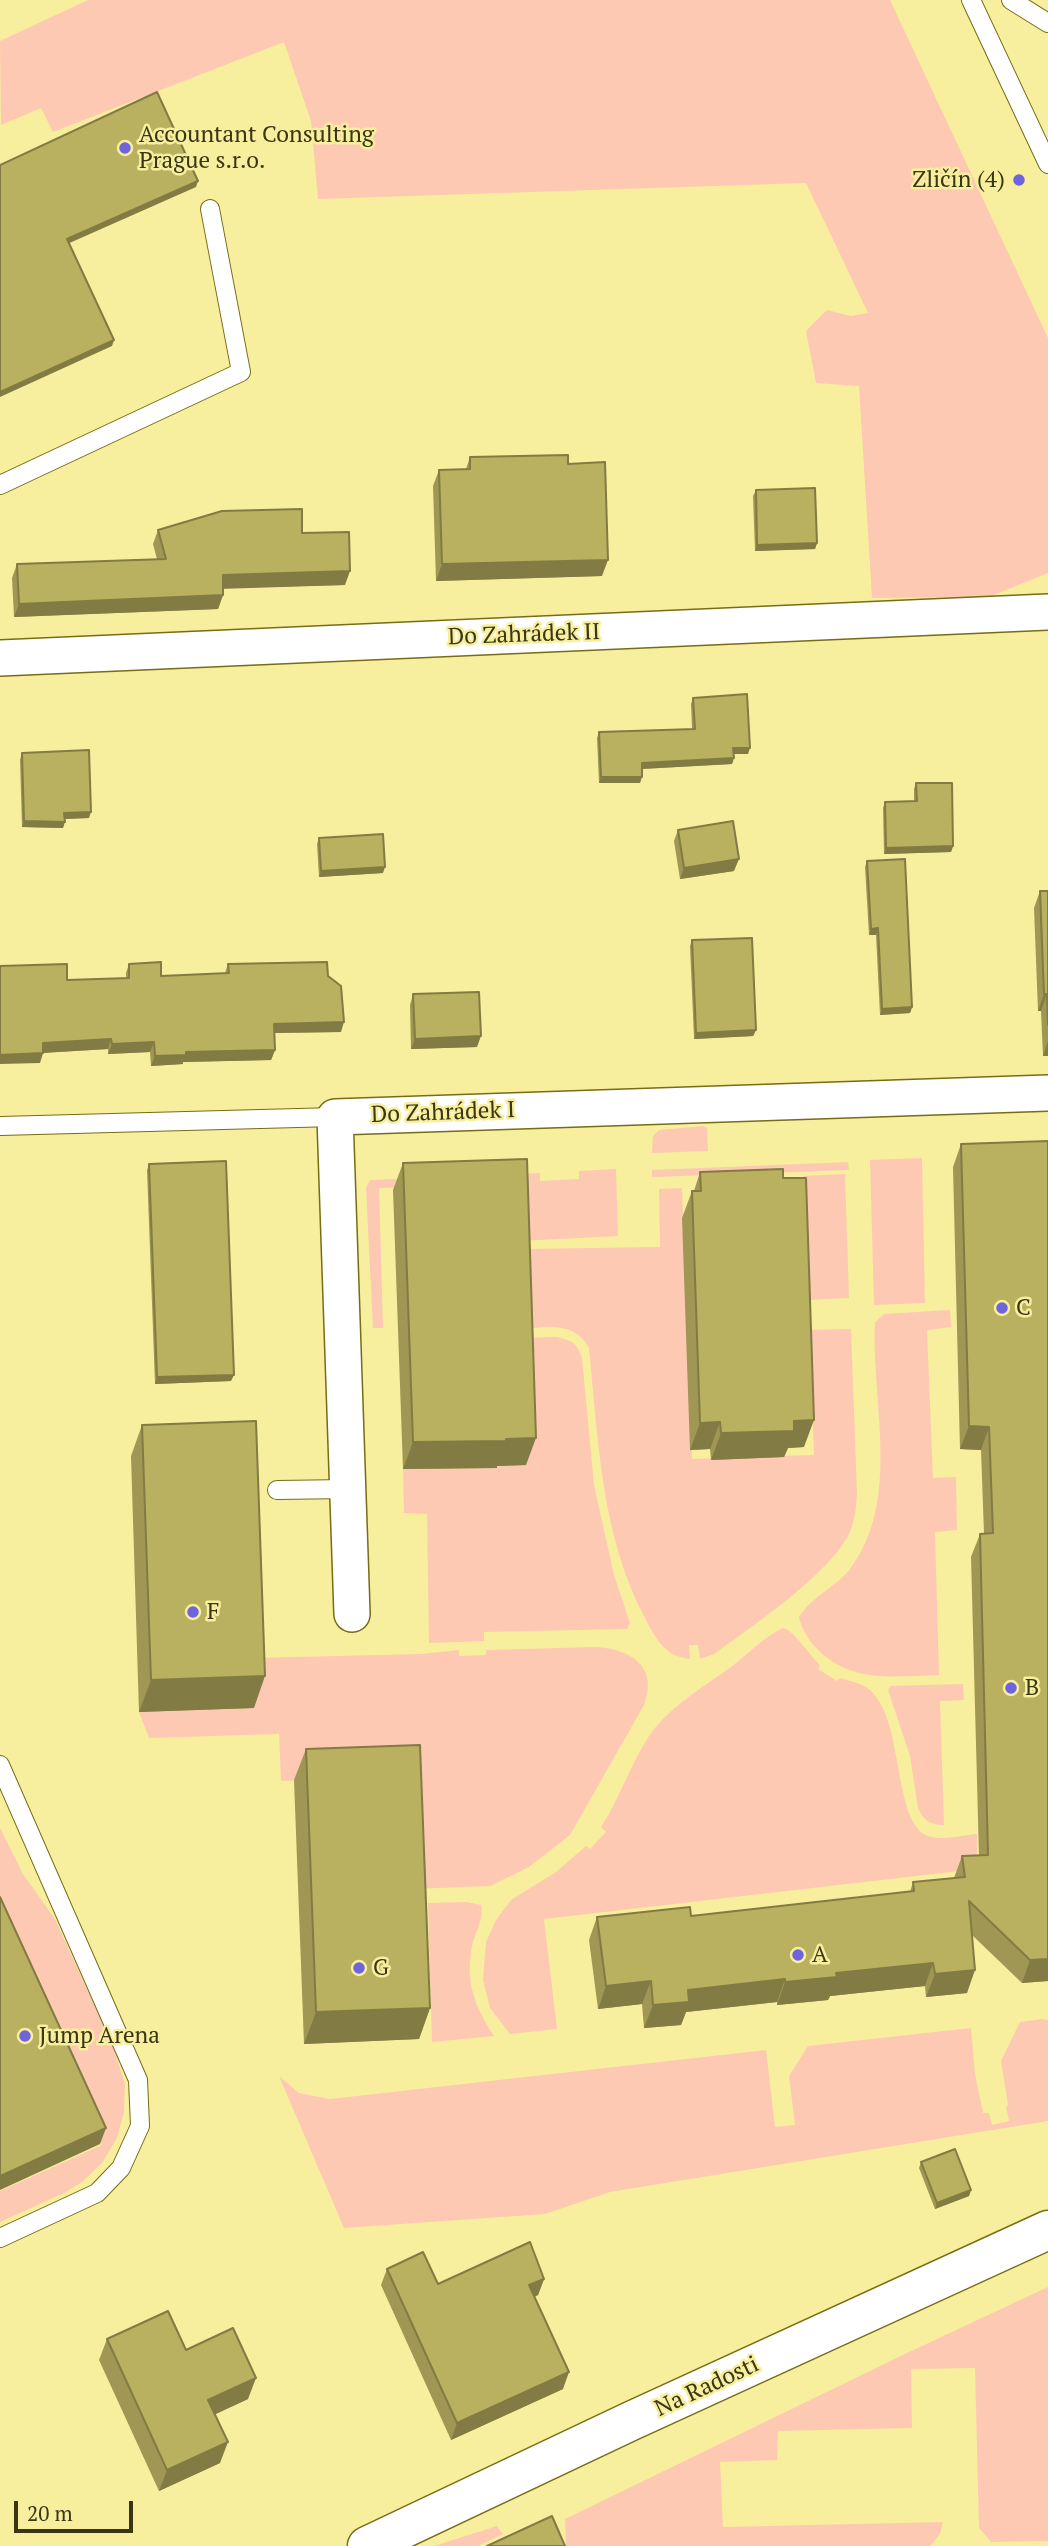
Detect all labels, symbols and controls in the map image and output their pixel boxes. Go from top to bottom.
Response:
place label: Accountant Consulting Prague s.r.o. [139,121,374,175]
marker: Accountant Consulting Prague s.r.o. [117,140,133,156]
place label: Zličín (4) [912,166,1005,194]
marker: Zličín (4) [1011,172,1027,188]
street label: Do Zahrádek II [447,619,601,651]
street label: Do Zahrádek I [371,1097,515,1129]
place label: C [1016,1294,1031,1322]
marker: C [994,1300,1010,1316]
place label: F [207,1598,220,1626]
marker: F [185,1604,201,1620]
place label: B [1025,1674,1039,1702]
marker: B [1003,1680,1019,1696]
place label: A [812,1941,828,1969]
marker: A [790,1947,806,1963]
place label: G [373,1954,389,1982]
marker: G [351,1960,367,1976]
place label: Jump Arena [39,2022,160,2050]
marker: Jump Arena [17,2028,33,2044]
street label: Na Radosti [651,2351,763,2423]
scale bar [18,2486,136,2530]
text: 20 m [27,2499,73,2527]

